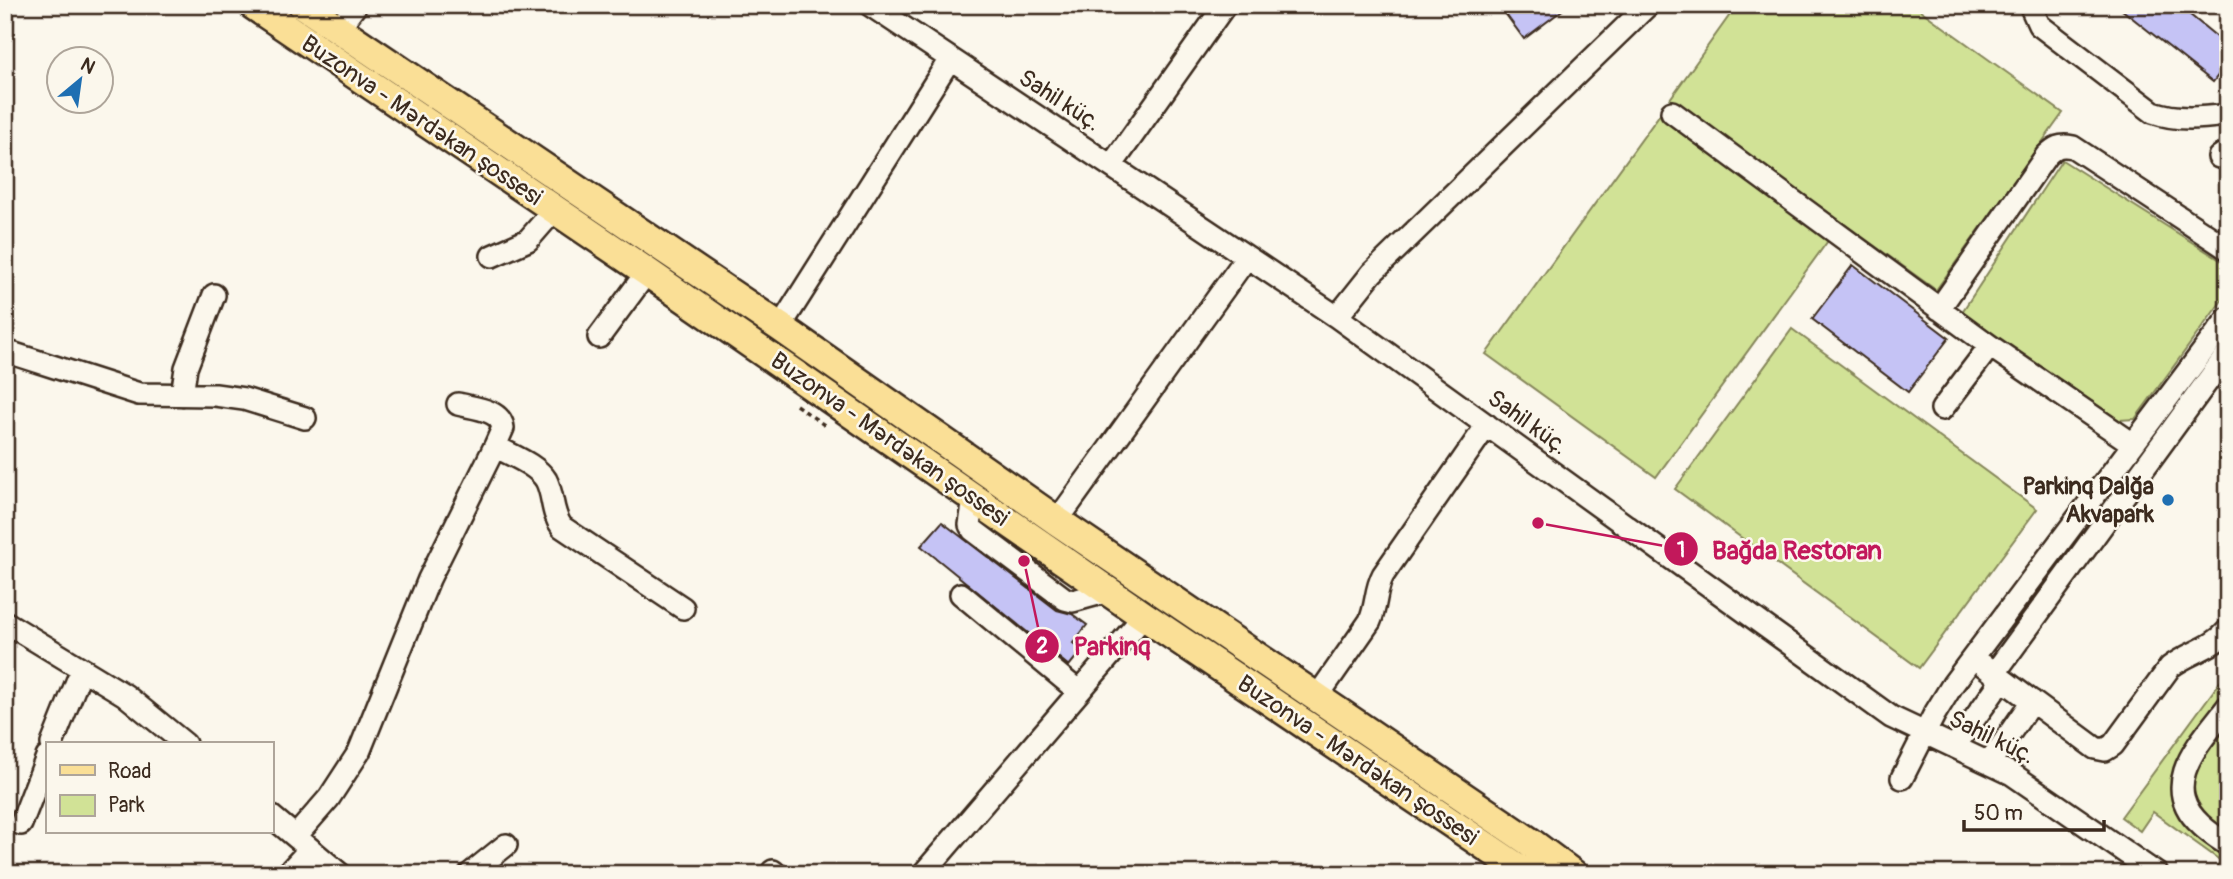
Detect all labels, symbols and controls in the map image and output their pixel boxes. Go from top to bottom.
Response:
street label: Buzonva - Mərdəkan şossesi [296,29,548,212]
north arrow [46,46,116,116]
text: N [76,52,99,80]
street label: Sahil küç. [1013,63,1106,138]
street label: Buzonva - Mərdəkan şossesi [765,346,1014,533]
street label: Sahil küç. [1482,384,1573,461]
place label: Parkinq Dalğa Akvapark [2022,472,2155,529]
marker: Parkinq Dalğa Akvapark [2160,492,2176,508]
callout: Bağda Restoran [1663,526,1896,573]
text: Bağda Restoran [1712,535,1882,567]
text: 1 [1677,537,1685,564]
callout: Parkinq [1025,622,1164,669]
text: Parkinq [1074,631,1151,663]
text: 2 [1036,633,1048,660]
street label: Buzonva - Mərdəkan şossesi [1232,669,1484,852]
street label: Sahil küç. [1944,704,2039,771]
legend [46,742,273,834]
text: Road [108,758,152,785]
scale bar [1964,788,2104,832]
text: Park [108,792,145,819]
text: 50 m [1974,800,2023,827]

